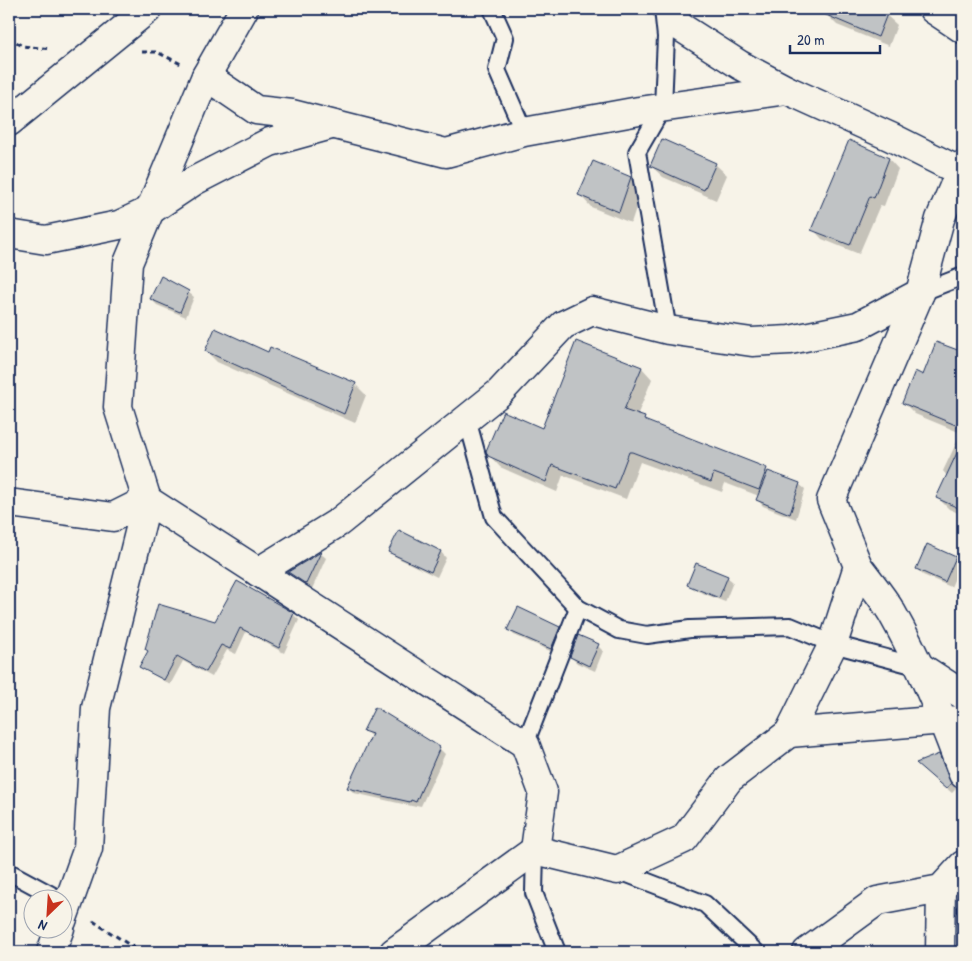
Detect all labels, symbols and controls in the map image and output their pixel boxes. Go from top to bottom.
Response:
scale bar [790,22,880,54]
text: 20 m [797,29,824,50]
north arrow [22,888,72,938]
text: N [34,916,50,936]

